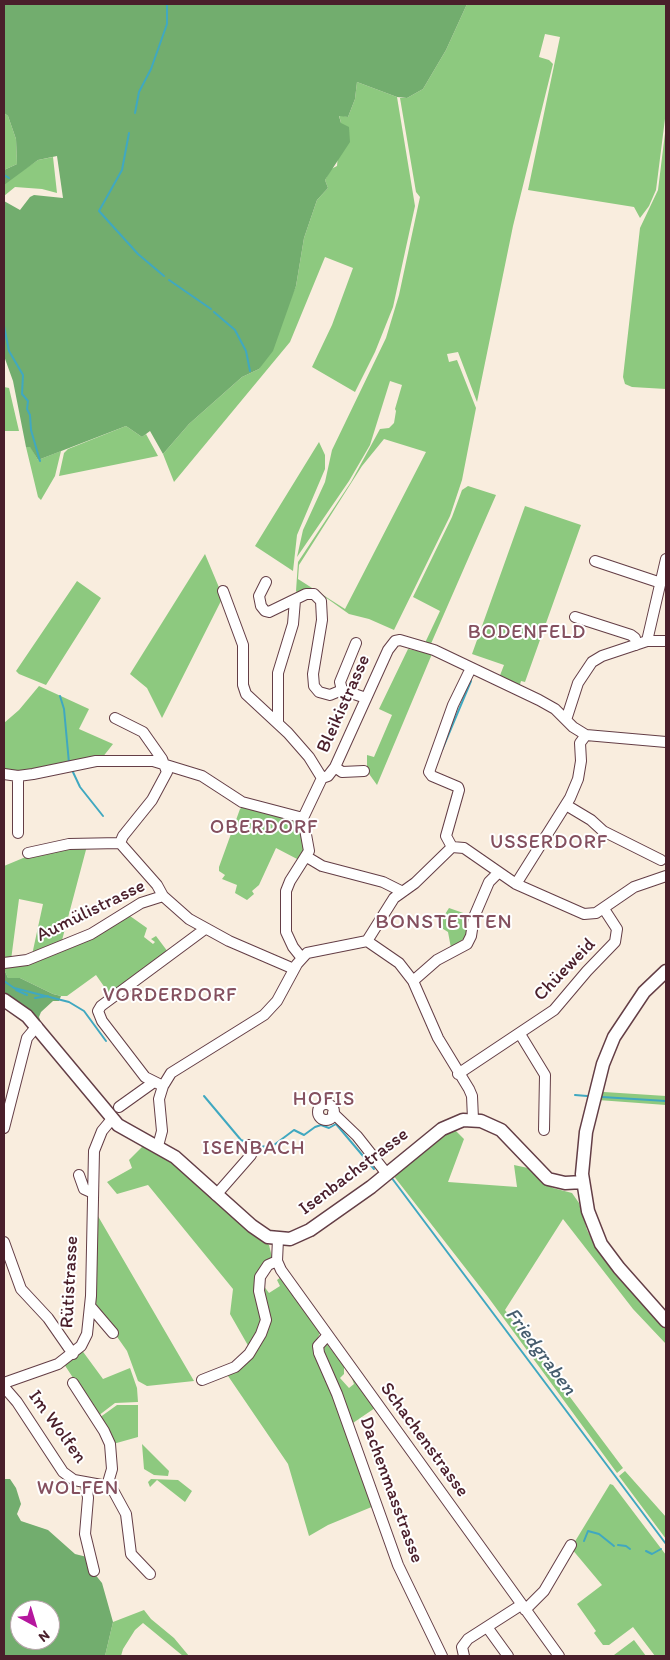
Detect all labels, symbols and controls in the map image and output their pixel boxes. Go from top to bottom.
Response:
district label: BODENFELD [467,621,587,645]
street label: Bleikistrasse [312,651,376,757]
district label: OBERDORF [208,816,320,840]
district label: USSERDORF [489,831,609,855]
street label: Aumülistrasse [33,875,149,947]
district label: BONSTETTEN [374,910,514,936]
street label: Chüeweid [529,934,601,1006]
district label: VORDERDORF [101,984,239,1008]
district label: HOFIS [293,1088,355,1112]
street label: Isenbachstrasse [295,1123,413,1221]
district label: ISENBACH [201,1137,307,1161]
street label: Rütistrasse [56,1235,84,1329]
water label: Friedgraben [499,1304,581,1400]
street label: Schachenstrasse [375,1378,473,1502]
street label: Im Wolfen [23,1386,91,1468]
street label: Dachenmasstrasse [354,1414,428,1566]
district label: WOLFEN [36,1477,120,1501]
north arrow [10,1600,60,1650]
text: N [35,1627,53,1646]

